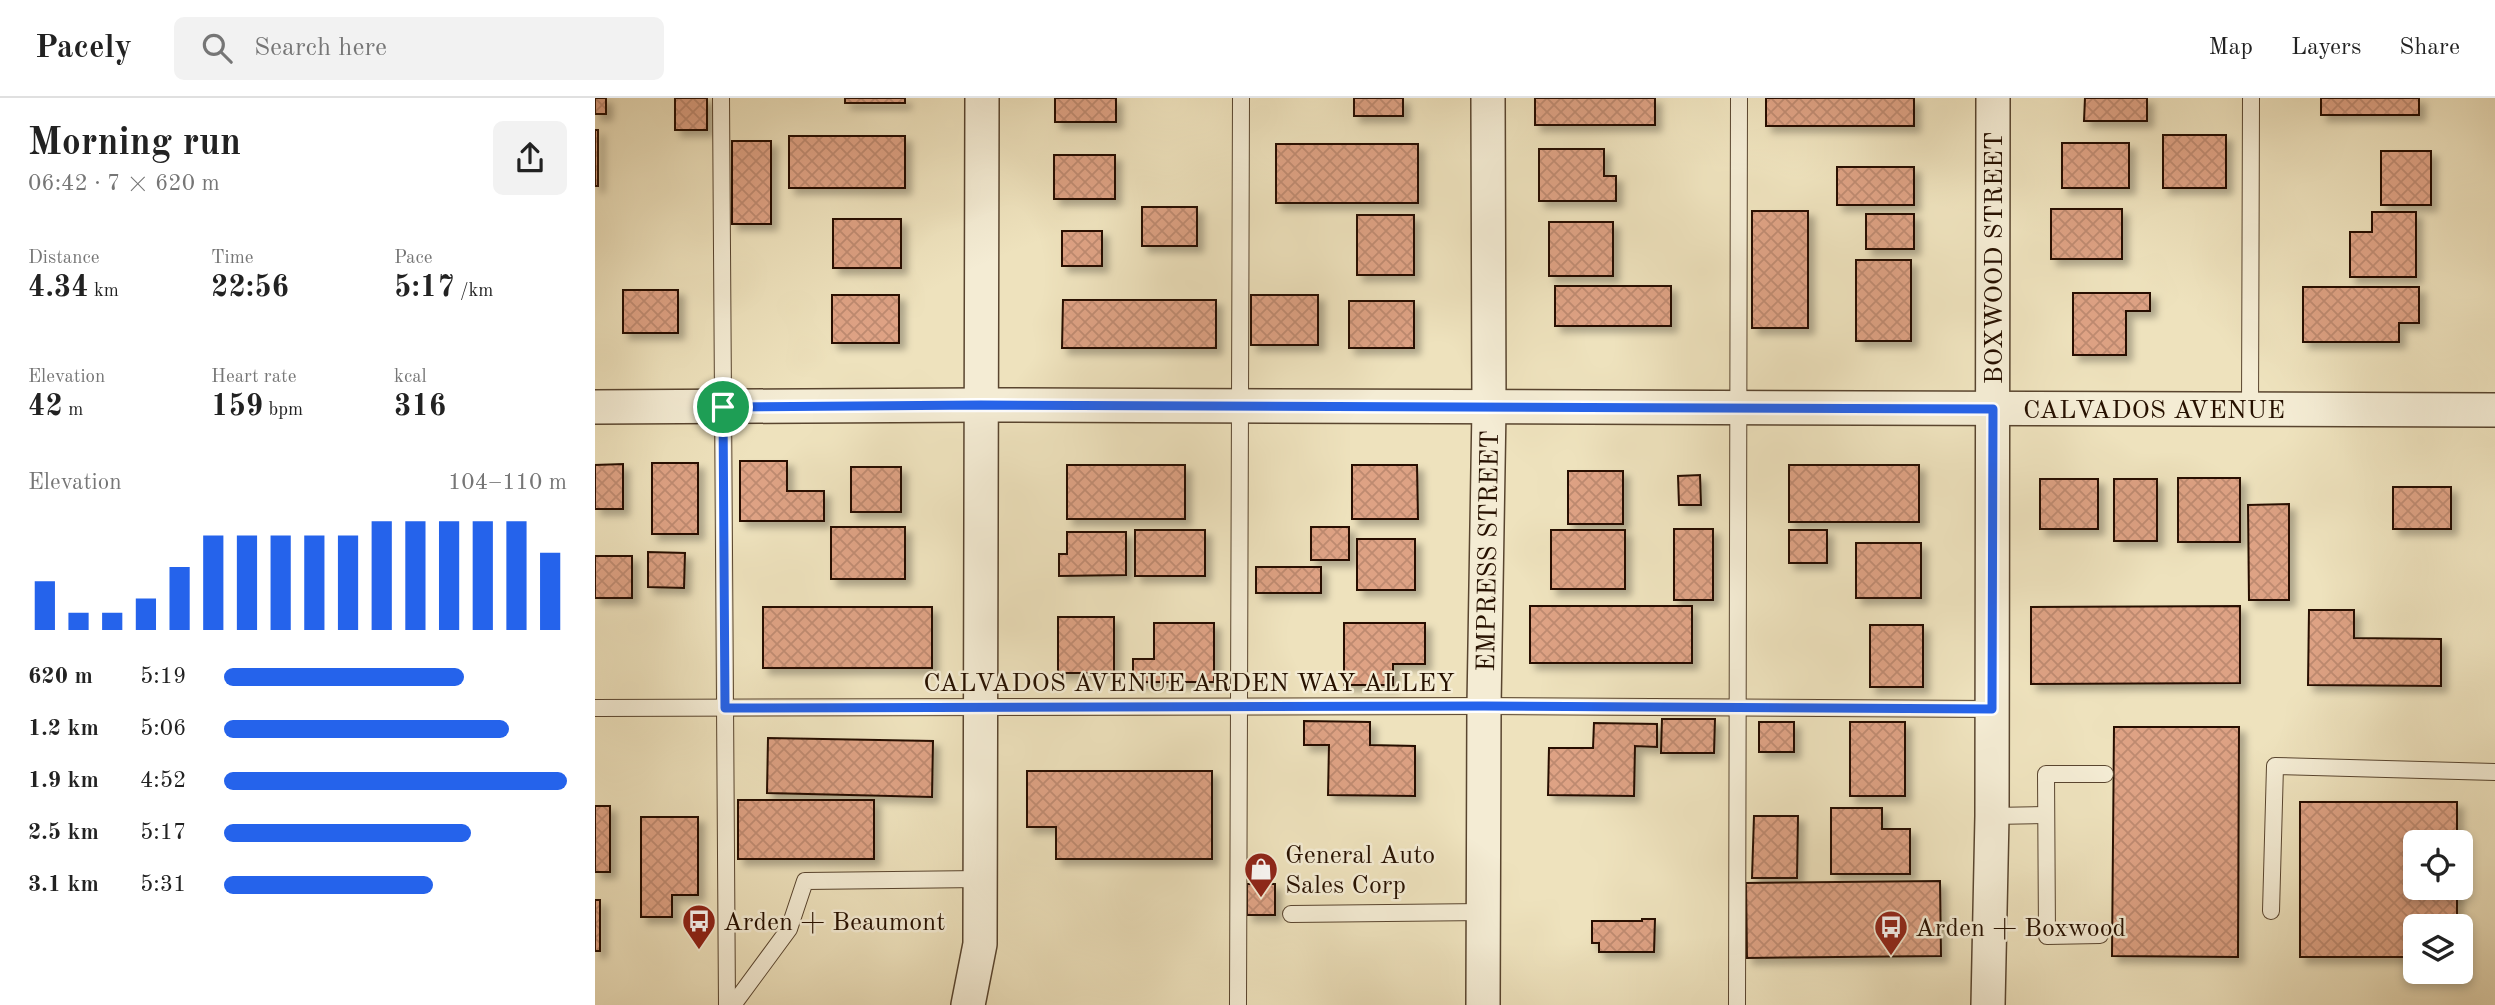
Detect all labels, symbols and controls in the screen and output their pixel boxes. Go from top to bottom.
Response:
search box [174,17,664,80]
icon: search [198,29,236,67]
text: Pacely [35,32,132,65]
text: Search here [254,35,387,61]
text: Map [2209,36,2253,60]
text: Layers [2291,36,2361,60]
text: Share [2399,36,2460,60]
button: share [493,121,567,195]
text: Morning run [28,125,241,163]
street label: BOXWOOD STREET [1982,132,2008,384]
text: 06:42 · 7 × 620 m [28,172,220,195]
text: Distance [28,249,100,268]
text: Time [211,249,254,268]
text: Pace [394,249,433,268]
text: 4.34 [28,273,89,303]
text: 22:56 [211,273,289,303]
text: 5:17 [394,273,455,303]
text: km [89,282,119,301]
text: /km [455,282,493,301]
text: Elevation [28,368,105,387]
text: Heart rate [211,368,296,387]
text: kcal [394,368,427,387]
pin [693,377,753,437]
icon: arrive [704,388,742,426]
text: 42 [28,392,63,422]
text: 159 [211,392,263,422]
text: 316 [394,392,446,422]
street label: CALVADOS AVENUE [2023,398,2285,424]
text: m [63,401,83,420]
text: bpm [263,401,303,420]
street label: EMPRESS STREET [1474,430,1504,672]
text: Elevation [28,471,122,494]
text: 104–110 m [448,471,567,494]
text: 620 m [28,665,93,688]
text: 5:19 [140,665,186,688]
street label: CALVADOS AVENUE ARDEN WAY ALLEY [923,671,1455,697]
text: 1.2 km [28,717,99,740]
text: 5:06 [140,717,186,740]
text: 1.9 km [28,769,99,792]
text: 4:52 [140,769,186,792]
text: 2.5 km [28,821,99,844]
text: 5:17 [140,821,186,844]
map controls [2403,830,2473,984]
button: locate [2403,830,2473,900]
place label: General Auto Sales Corp [1285,843,1435,899]
shop icon: General Auto Sales Corp [1242,850,1280,899]
text: 3.1 km [28,873,99,896]
text: 5:31 [140,873,186,896]
bus stop icon: Arden + Beaumont [680,902,718,951]
bus stop icon: Arden + Boxwood [1872,908,1910,957]
place label: Arden + Beaumont [723,910,945,936]
button: layers [2403,914,2473,984]
place label: Arden + Boxwood [1915,916,2126,942]

